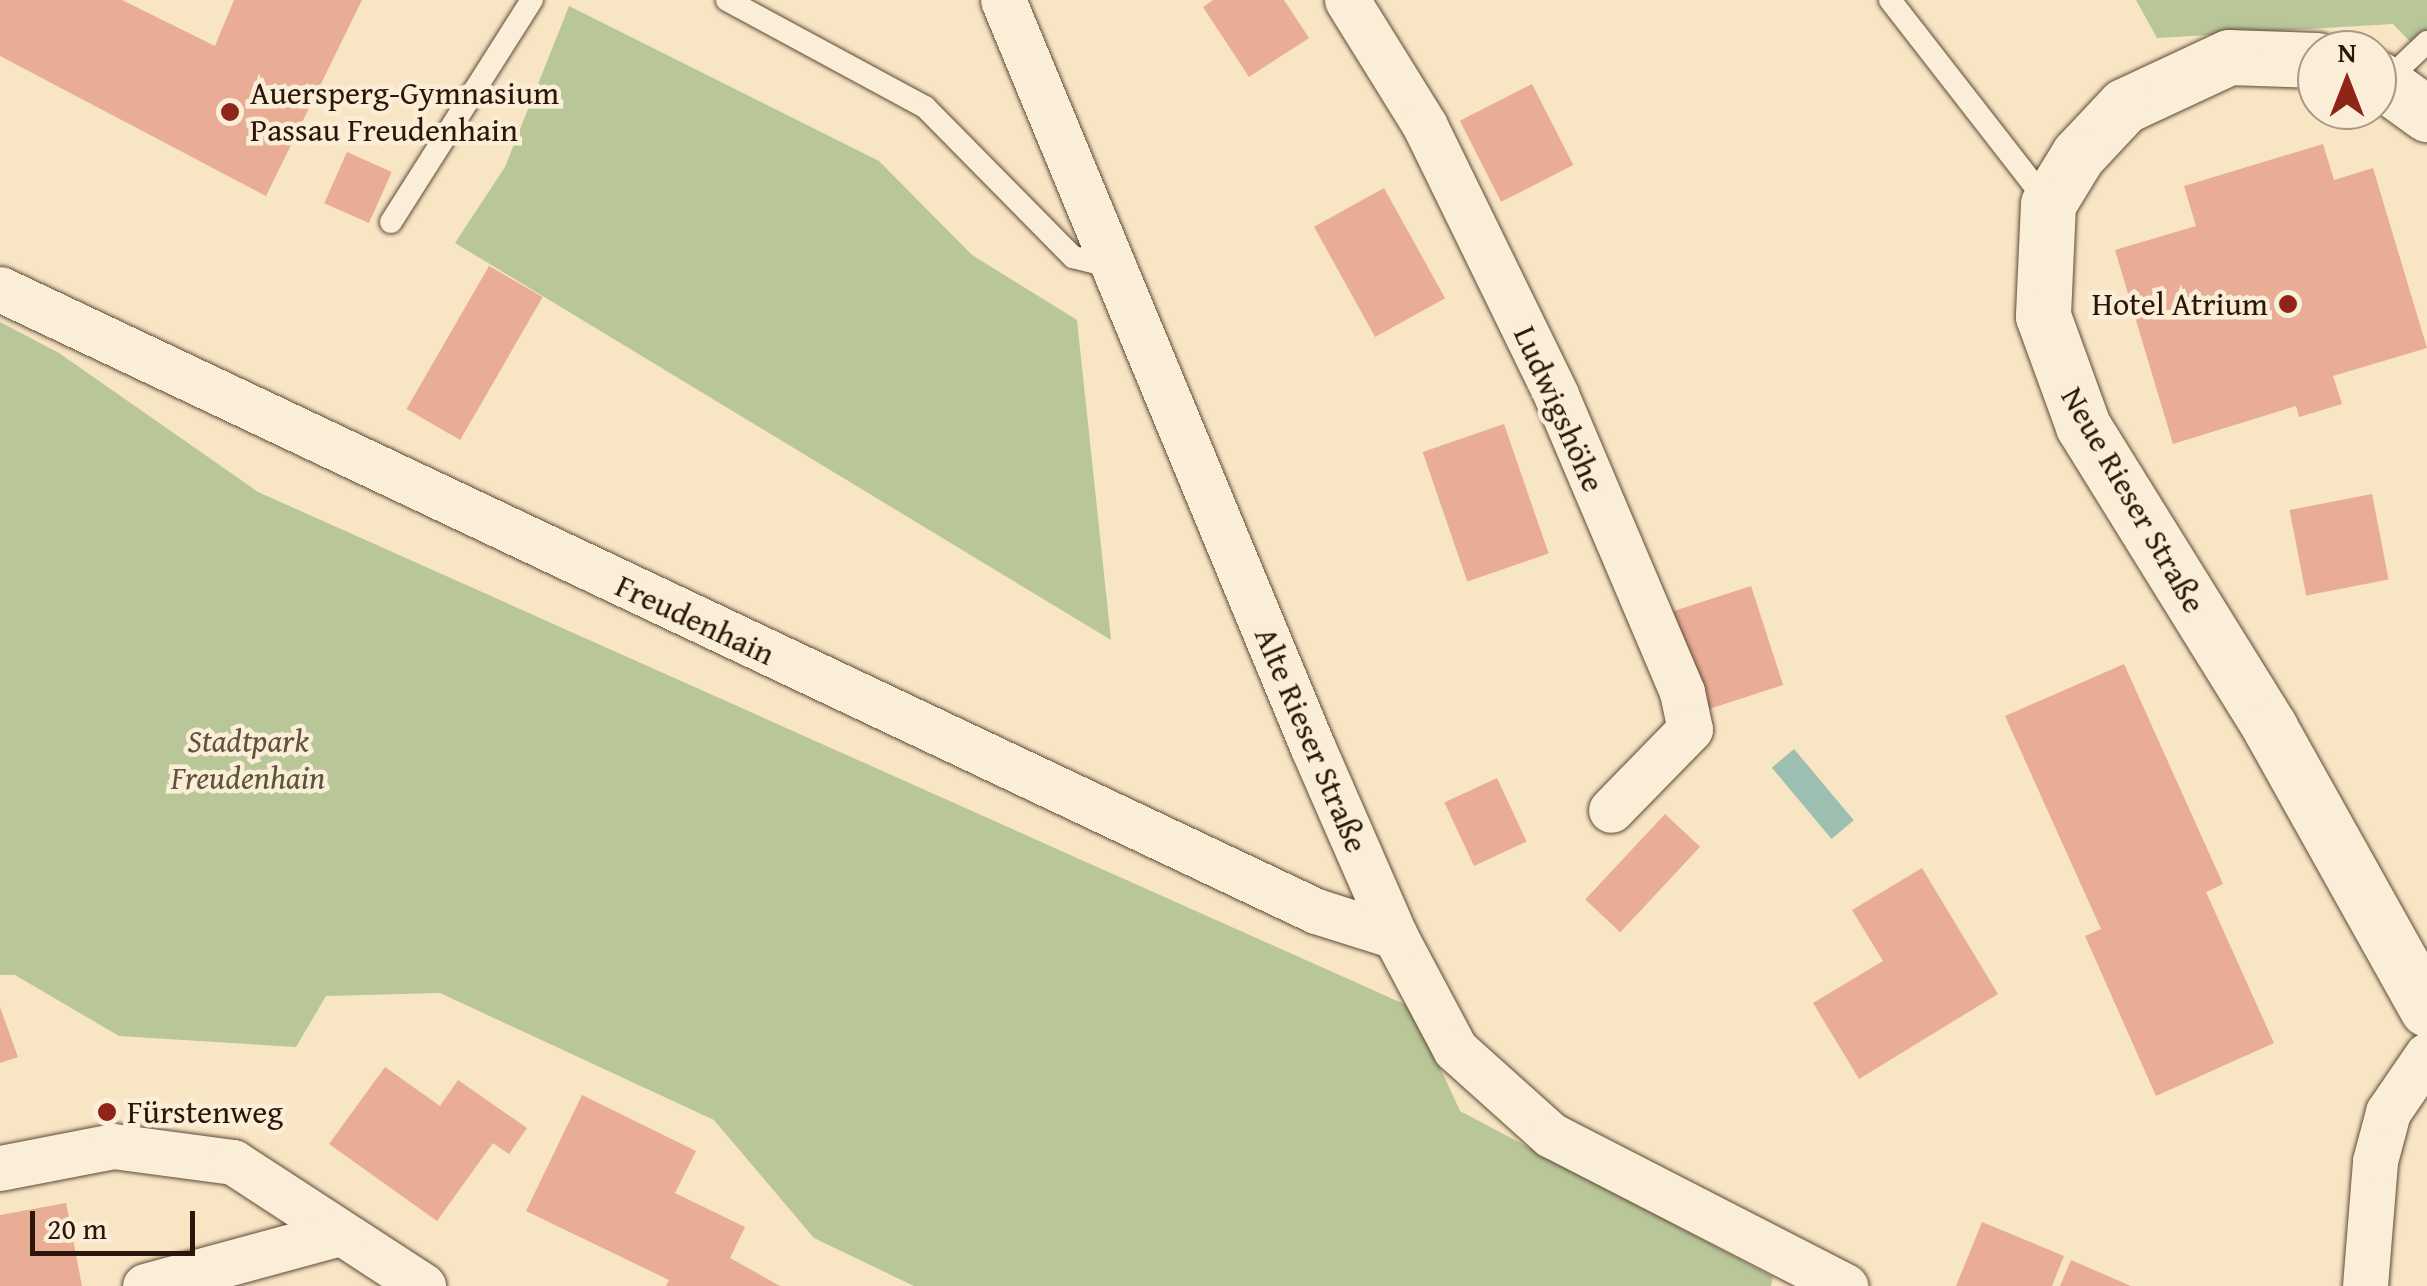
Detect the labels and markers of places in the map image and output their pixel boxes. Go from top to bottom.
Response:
place label: Auersperg-Gymnasium Passau Freudenhain [250,75,559,150]
marker: Auersperg-Gymnasium Passau Freudenhain [219,101,241,123]
place label: Hotel Atrium [2092,285,2268,323]
marker: Hotel Atrium [2277,293,2299,315]
place label: Fürstenweg [127,1093,283,1131]
marker: Fürstenweg [96,1101,118,1123]

